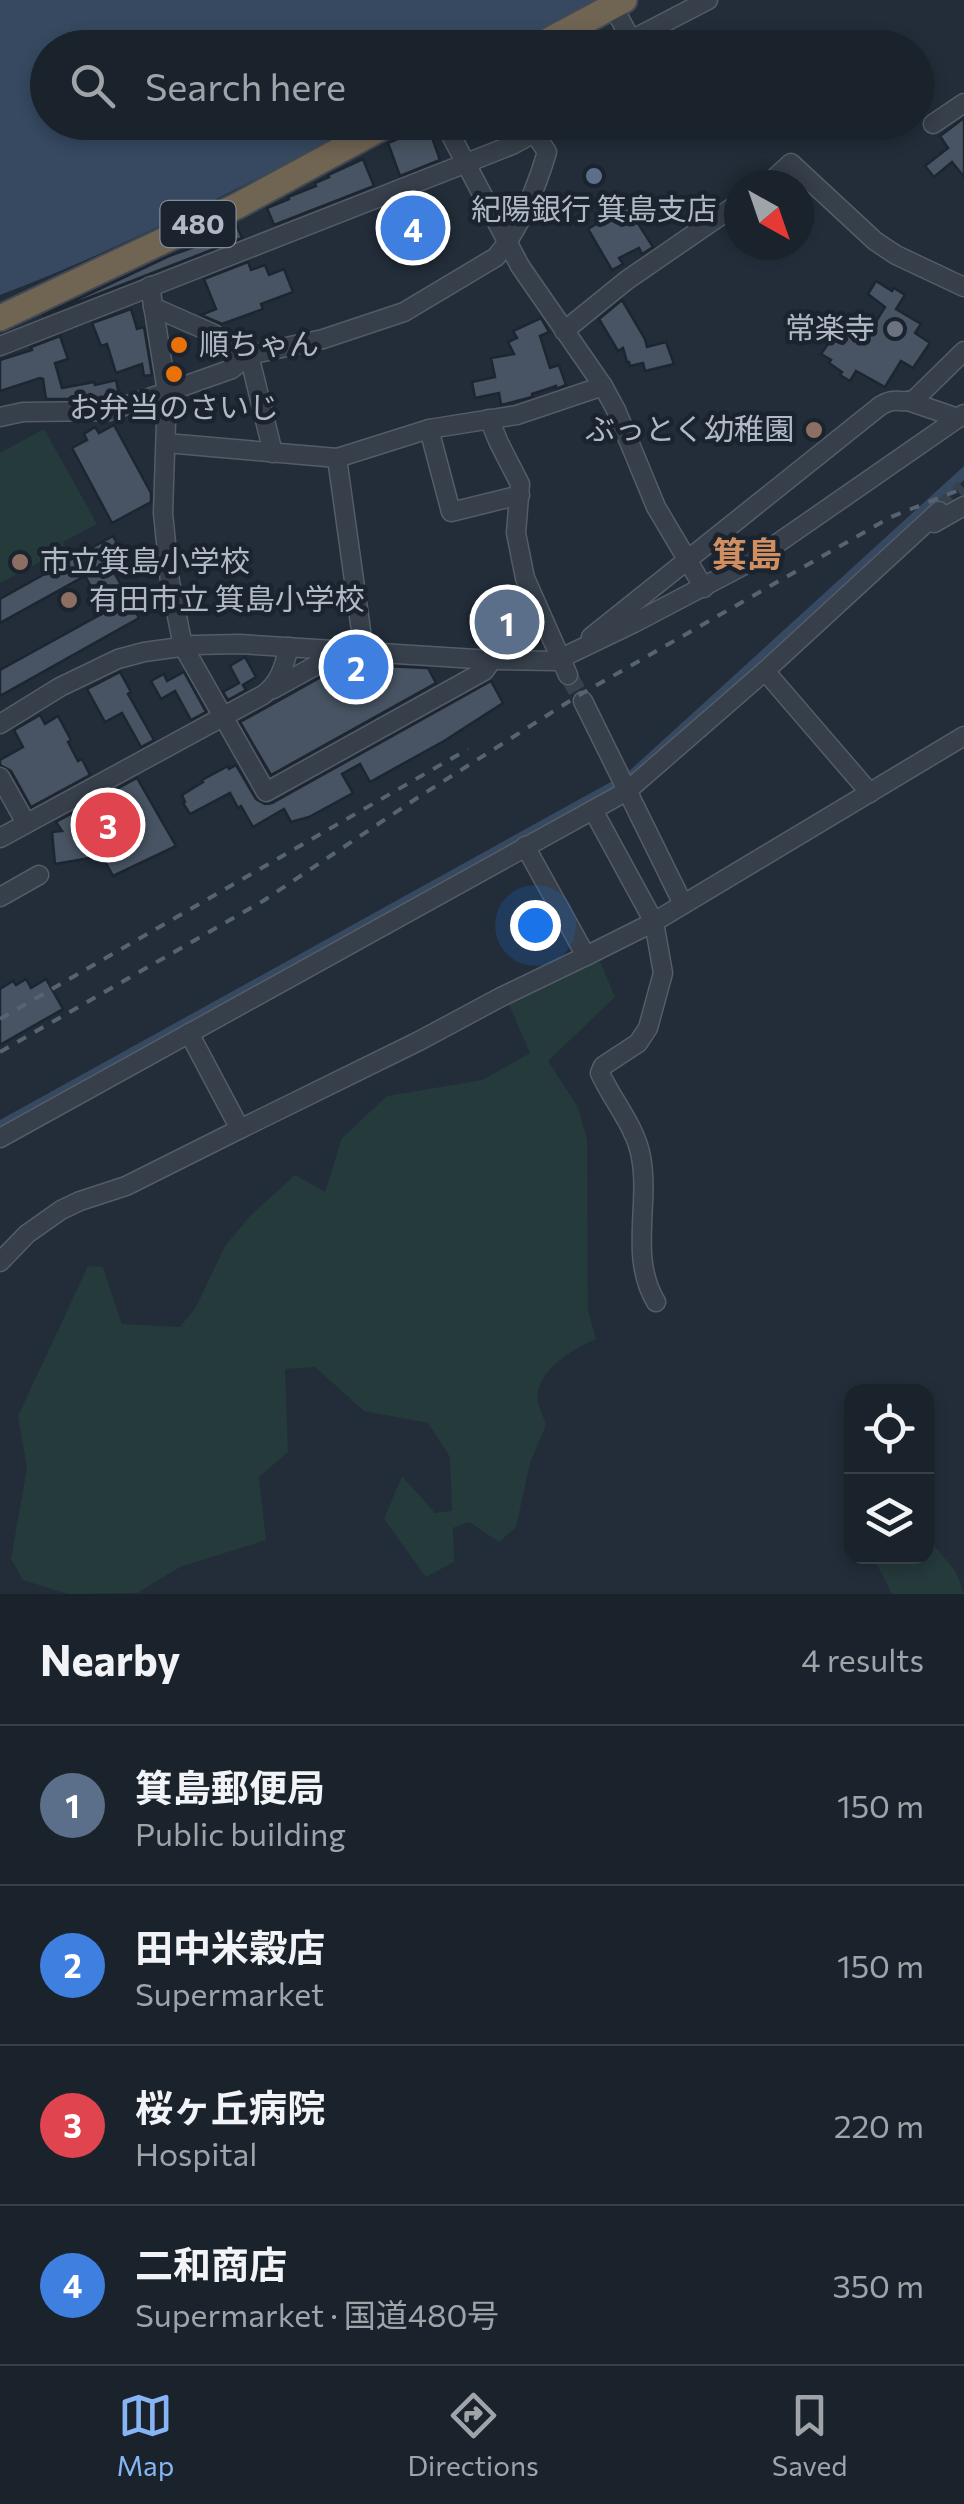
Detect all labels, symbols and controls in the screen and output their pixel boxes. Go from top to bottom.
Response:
search box [30,30,934,140]
icon: search [65,58,120,113]
text: Search here [145,62,346,109]
marker: 紀陽銀行 箕島支店 [583,165,605,187]
north arrow [724,170,814,260]
place label: 紀陽銀行 箕島支店 [471,189,717,226]
pin: 4 [380,190,446,266]
road number: 480 [160,201,236,247]
place label: 常楽寺 [785,308,875,345]
marker: 常楽寺 [884,318,906,340]
place label: 順ちゃん [199,324,319,361]
marker: 順ちゃん [168,334,190,356]
marker: お弁当のさいじ [163,363,185,385]
place label: お弁当のさいじ [69,387,279,424]
place label: ぶっとく幼稚園 [585,409,794,446]
marker: ぶっとく幼稚園 [803,419,825,441]
district label: 箕島 [712,531,782,574]
place label: 市立箕島小学校 [40,541,250,578]
marker: 市立箕島小学校 [9,551,31,573]
place label: 有田市立 箕島小学校 [89,579,365,616]
pin: 1 [474,584,540,660]
marker: 有田市立 箕島小学校 [58,589,80,611]
pin: 2 [324,630,388,704]
pin: 3 [76,788,140,862]
your location [510,900,561,951]
map controls [844,1384,934,1564]
button: locate [844,1384,934,1474]
button: layers [844,1474,934,1564]
text: Nearby [40,1633,180,1685]
text: 4 results [801,1639,924,1679]
text: 箕島郵便局 [135,1763,325,1810]
text: 1 [65,1785,80,1825]
text: 150 m [837,1785,924,1825]
text: Public building [135,1813,346,1853]
text: 田中米穀店 [135,1923,325,1970]
text: 2 [63,1945,82,1985]
text: 150 m [837,1945,924,1985]
text: Supermarket [135,1973,324,2013]
text: 桜ヶ丘病院 [135,2083,325,2130]
text: 3 [63,2105,82,2145]
text: 220 m [834,2105,924,2145]
text: Hospital [135,2133,257,2173]
text: 二和商店 [135,2240,287,2287]
text: 4 [63,2265,82,2305]
text: 350 m [832,2265,924,2305]
text: Supermarket · 国道480号 [135,2294,499,2334]
tab: Map [117,2388,174,2482]
tab: Directions [407,2388,539,2482]
tab: Saved [772,2388,847,2482]

